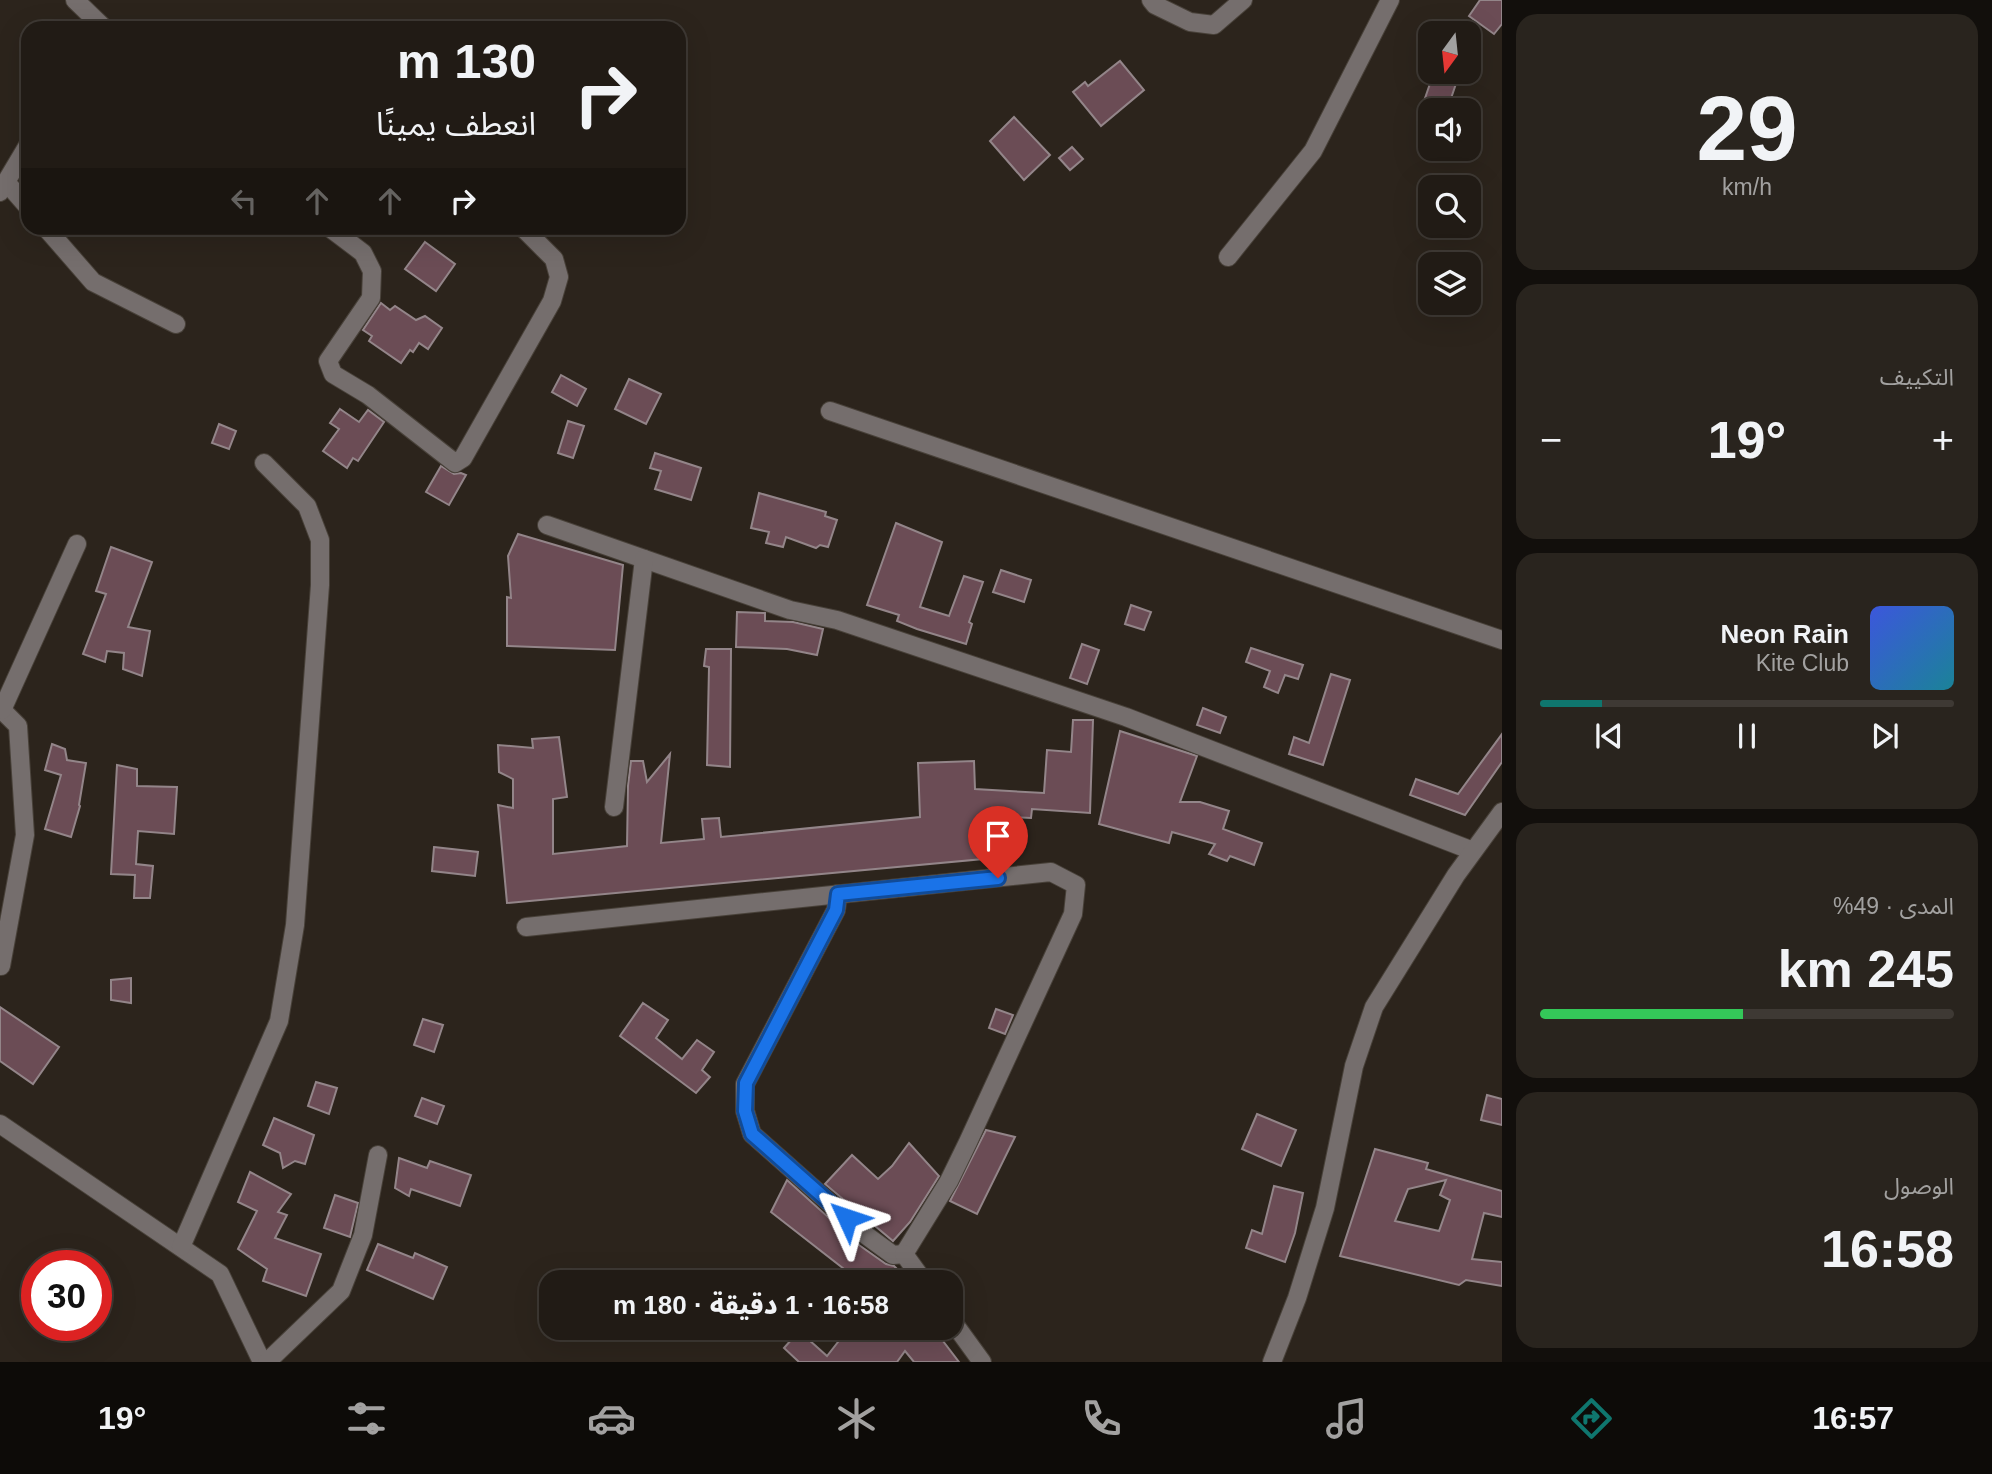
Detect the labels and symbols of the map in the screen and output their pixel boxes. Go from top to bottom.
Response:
north arrow [1418,21,1480,84]
pin [968,806,1028,878]
position arrow [810,1181,884,1255]
speed limit sign: 30 [21,1250,112,1341]

